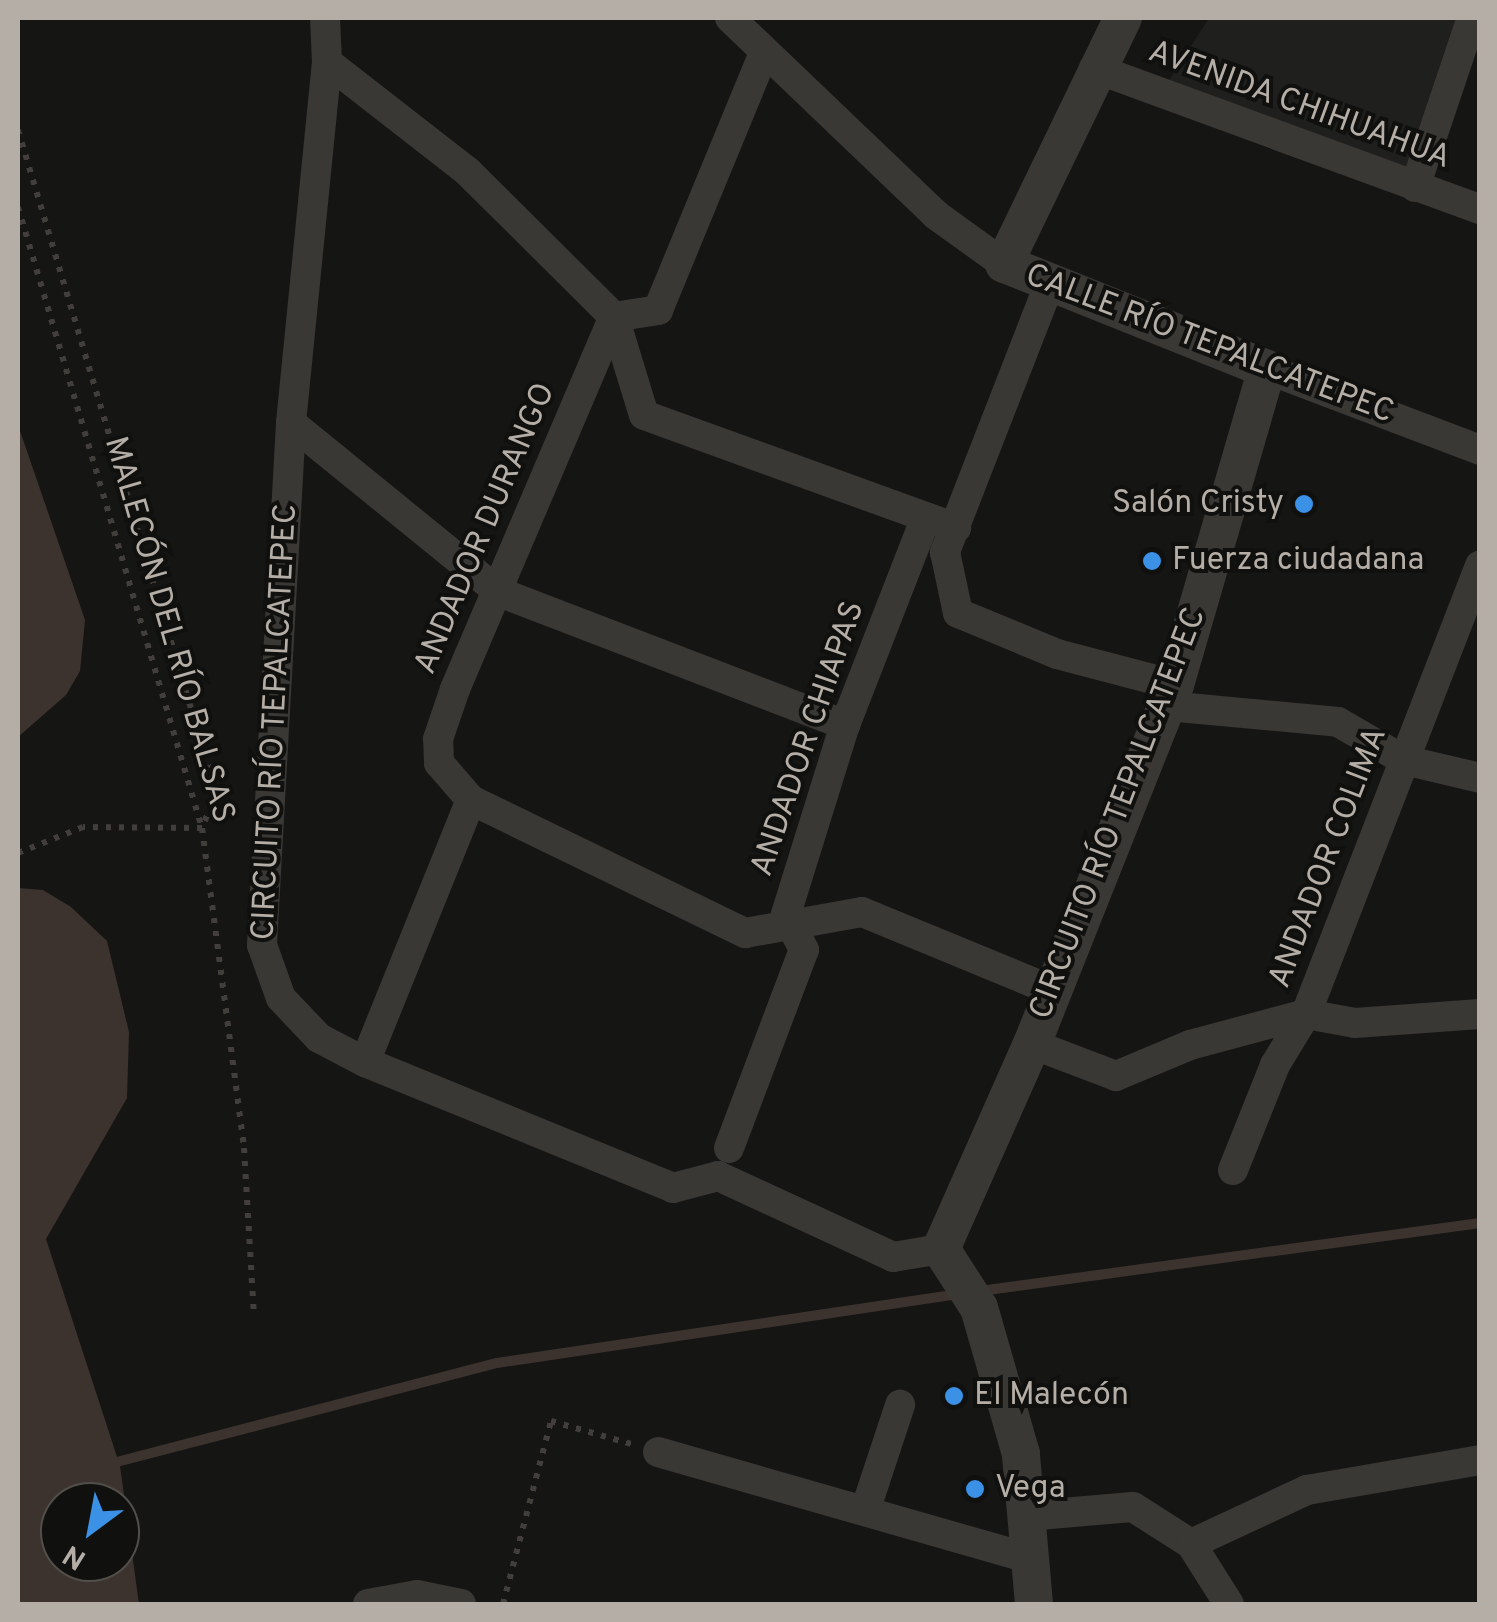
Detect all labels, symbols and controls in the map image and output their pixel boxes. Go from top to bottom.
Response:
street label: AVENIDA CHIHUAHUA [1142,33,1456,179]
street label: CALLE RÍO TEPALCATEPEC [1019,257,1399,433]
street label: ANDADOR DURANGO [407,378,565,680]
street label: MALECÓN DEL RÍO BALSAS [94,432,242,828]
place label: Salón Cristy [1112,485,1284,523]
marker: Salón Cristy [1293,493,1315,515]
street label: CIRCUITO RÍO TEPALCATEPEC [245,502,307,942]
place label: Fuerza ciudadana [1172,542,1424,580]
marker: Fuerza ciudadana [1141,550,1163,572]
street label: ANDADOR CHIAPAS [744,596,874,882]
street label: CIRCUITO RÍO TEPALCATEPEC [1022,602,1216,1026]
street label: ANDADOR COLIMA [1262,722,1396,994]
place label: El Malecón [974,1377,1129,1415]
marker: El Malecón [943,1385,965,1407]
place label: Vega [995,1470,1066,1508]
marker: Vega [964,1478,986,1500]
north arrow [40,1482,140,1582]
text: N [57,1535,93,1576]

